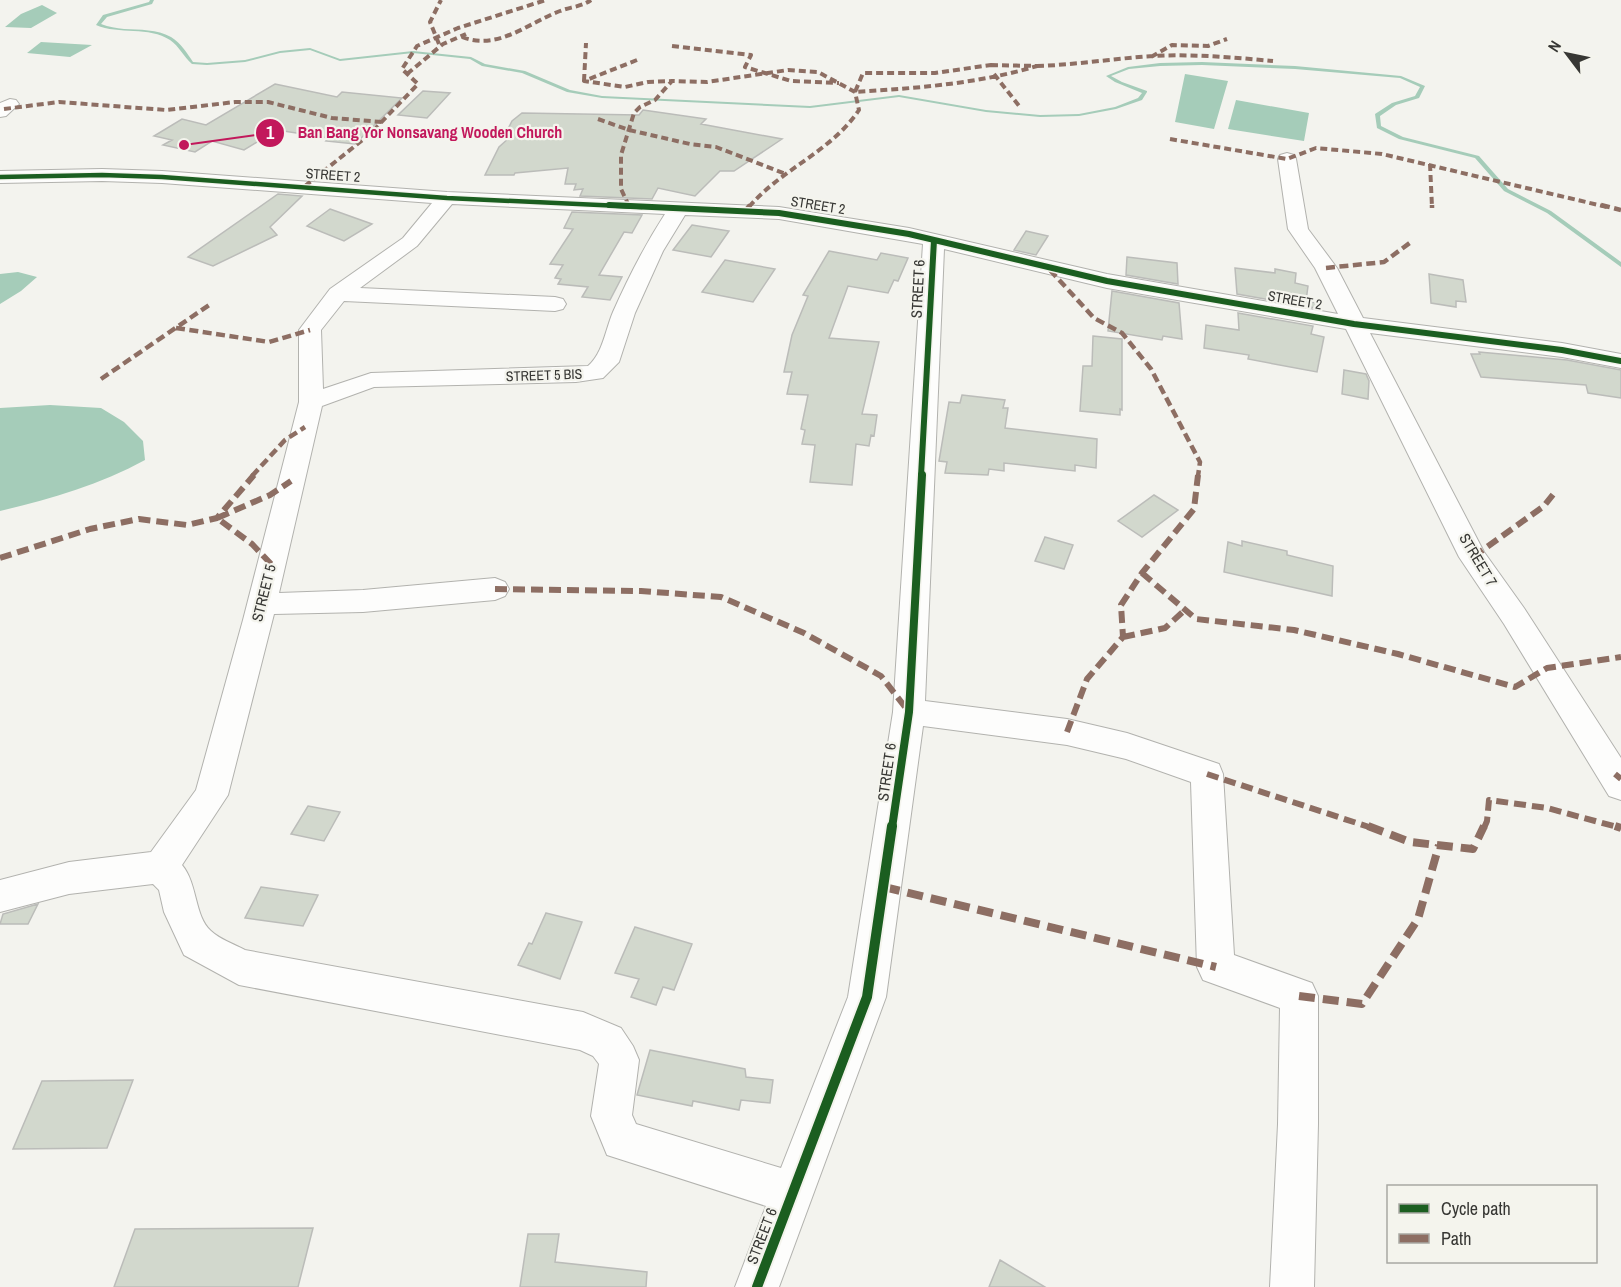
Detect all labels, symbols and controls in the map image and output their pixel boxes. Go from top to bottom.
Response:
north arrow [1537,24,1597,84]
text: N [1542,36,1566,56]
callout: Ban Bang Yor Nonsavang Wooden Church [255,116,574,150]
text: 1 [266,120,275,145]
text: Ban Bang Yor Nonsavang Wooden Church [298,121,562,143]
street label: STREET 2 [305,164,361,186]
street label: STREET 2 [790,192,846,218]
street label: STREET 6 [905,259,930,319]
street label: STREET 2 [1267,286,1323,314]
street label: STREET 5 BIS [506,365,583,385]
street label: STREET 7 [1454,529,1503,590]
street label: STREET 5 [246,562,281,624]
street label: STREET 6 [872,741,901,802]
legend [1387,1185,1597,1263]
text: Cycle path [1441,1196,1511,1221]
street label: STREET 6 [741,1205,782,1267]
text: Path [1441,1226,1471,1251]

